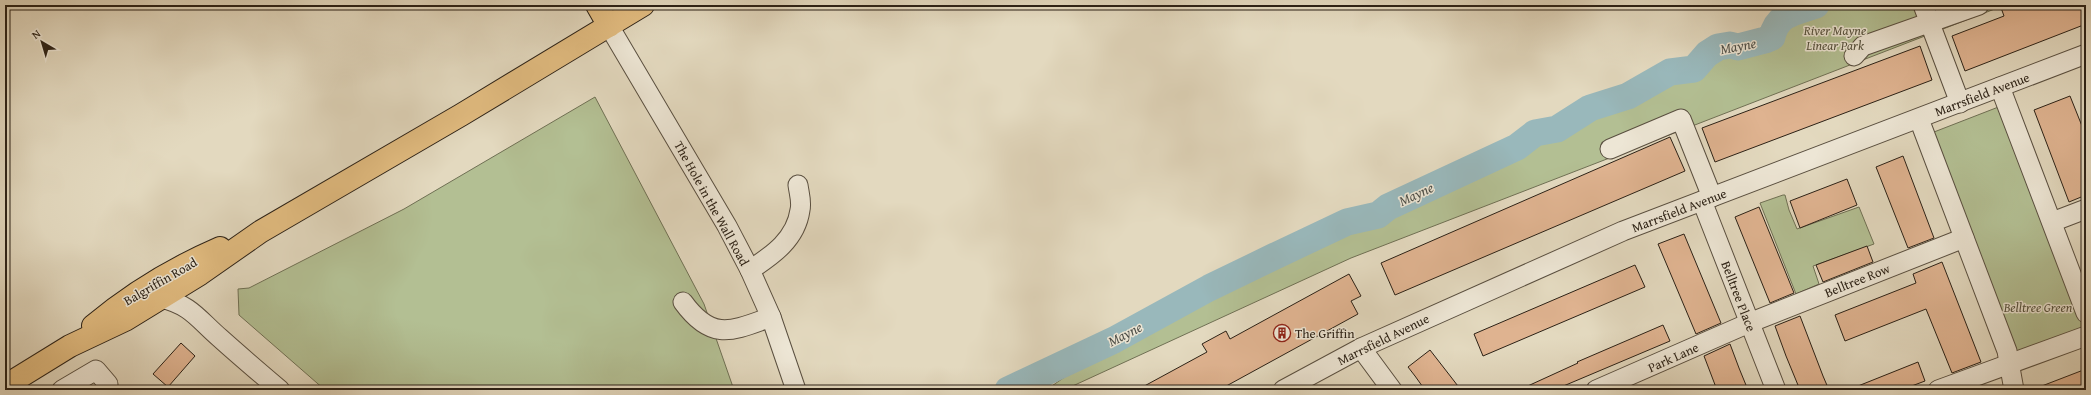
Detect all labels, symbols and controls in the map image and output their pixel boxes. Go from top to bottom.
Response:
park label: River Mayne Linear Park [1803,21,1866,55]
north arrow [22,22,62,62]
text: N [28,25,44,43]
water label: Mayne [1718,33,1758,59]
street label: Marrsfield Avenue [1932,68,2032,121]
street label: The Hole in the Wall Road [669,137,754,269]
water label: Mayne [1395,177,1437,211]
street label: Marrsfield Avenue [1629,184,1729,237]
street label: Balgriffin Road [120,253,201,310]
street label: Belltree Place [1716,258,1761,334]
street label: Belltree Row [1822,258,1893,302]
park label: Belltree Green [2003,298,2073,317]
street label: Marrsfield Avenue [1334,309,1432,370]
water label: Mayne [1104,317,1146,351]
building icon: The Griffin [1272,323,1292,343]
place label: The Griffin [1295,324,1355,343]
street label: Park Lane [1645,338,1702,377]

